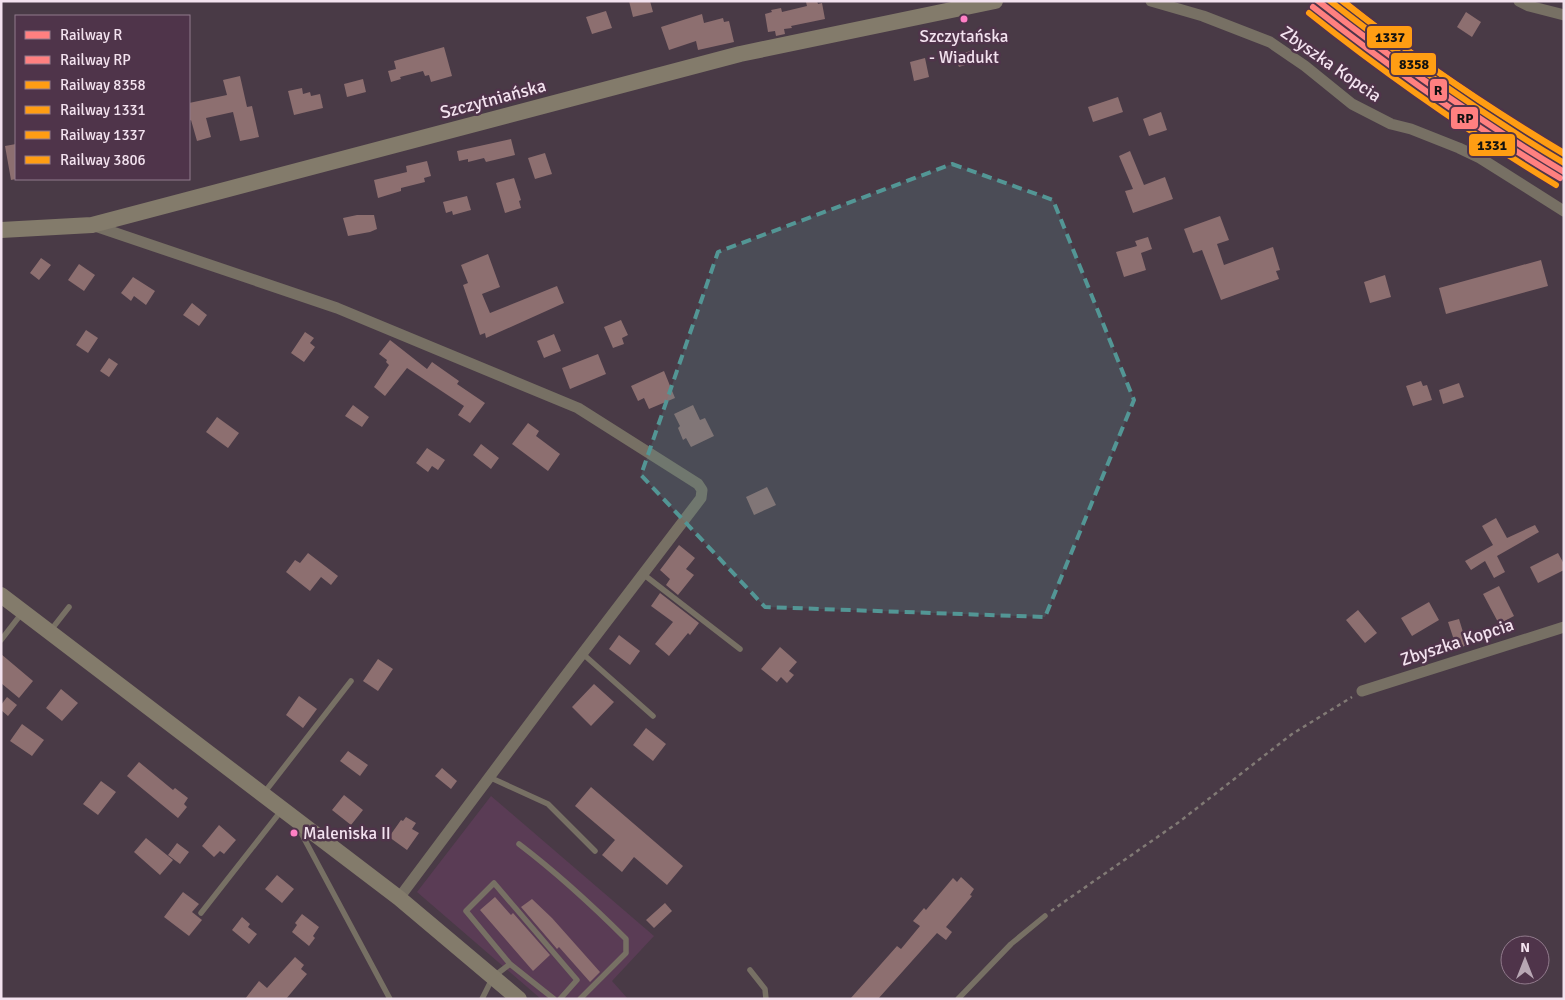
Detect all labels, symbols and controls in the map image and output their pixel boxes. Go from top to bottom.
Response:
marker: Szczytańska - Wiadukt [959,14,969,24]
legend [15,15,190,180]
street label: Zbyszka Kopcia [1276,21,1386,107]
line badge: 1337 [1366,25,1413,49]
text: Railway R [60,26,122,44]
place label: Szczytańska - Wiadukt [920,26,1008,68]
text: 1337 [1375,29,1406,46]
text: Railway RP [60,51,131,69]
line badge: 8358 [1390,52,1437,76]
text: 8358 [1399,56,1430,73]
street label: Szczytniańska [438,74,548,124]
text: Railway 8358 [60,76,146,94]
line badge: R [1429,78,1448,102]
text: R [1434,82,1443,99]
text: Railway 1331 [60,101,146,119]
line badge: RP [1450,106,1479,130]
text: RP [1457,110,1473,127]
text: Railway 1337 [60,126,146,144]
line badge: 1331 [1468,133,1516,157]
text: 1331 [1477,137,1508,154]
text: Railway 3806 [60,151,146,169]
street label: Zbyszka Kopcia [1397,613,1517,671]
place label: Maleniska II [303,823,391,844]
marker: Maleniska II [289,828,299,838]
north arrow [1500,935,1550,985]
text: N [1520,939,1530,956]

